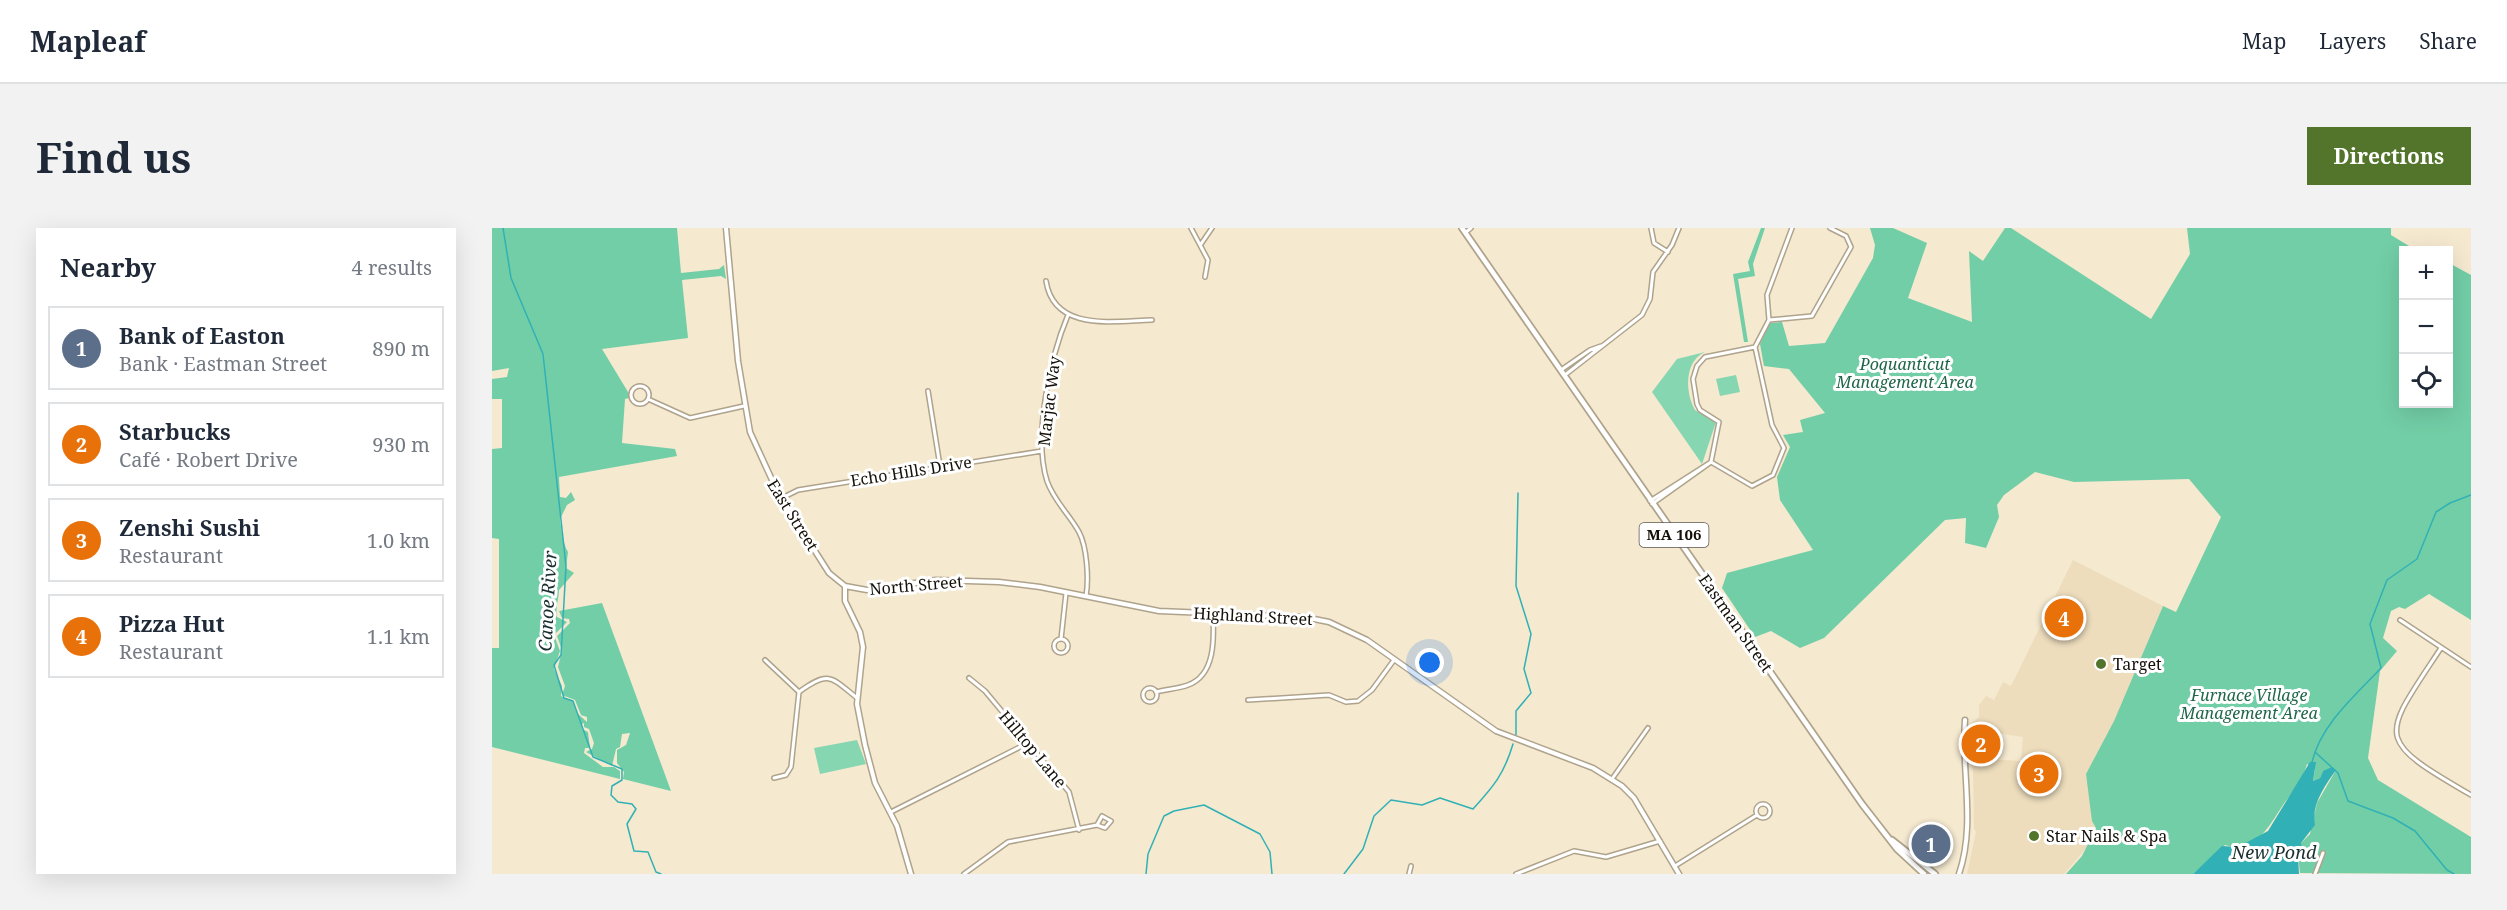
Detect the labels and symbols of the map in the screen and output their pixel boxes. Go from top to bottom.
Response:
park label: Poquanticut Management Area [1835,353,1974,393]
street label: Marjac Way [1033,354,1066,447]
street label: Echo Hills Drive [849,451,973,491]
street label: East Street [762,475,824,555]
road number: MA 106 [1640,523,1708,547]
water label: Canoe River [532,549,562,652]
street label: North Street [868,570,964,600]
street label: Eastman Street [1694,570,1778,677]
pin: 4 [2044,596,2084,640]
street label: Highland Street [1193,602,1314,630]
your location [1415,648,1444,677]
place label: Target [2113,653,2162,675]
marker: Target [2094,657,2108,671]
park label: Furnace Village Management Area [2179,684,2318,724]
street label: Hilltop Lane [994,706,1072,792]
pin: 2 [1962,722,2000,766]
pin: 3 [2020,752,2058,796]
pin: 1 [1912,822,1950,866]
place label: Star Nails & Spa [2046,825,2167,847]
marker: Star Nails & Spa [2027,829,2041,843]
water label: New Pond [2231,840,2317,864]

